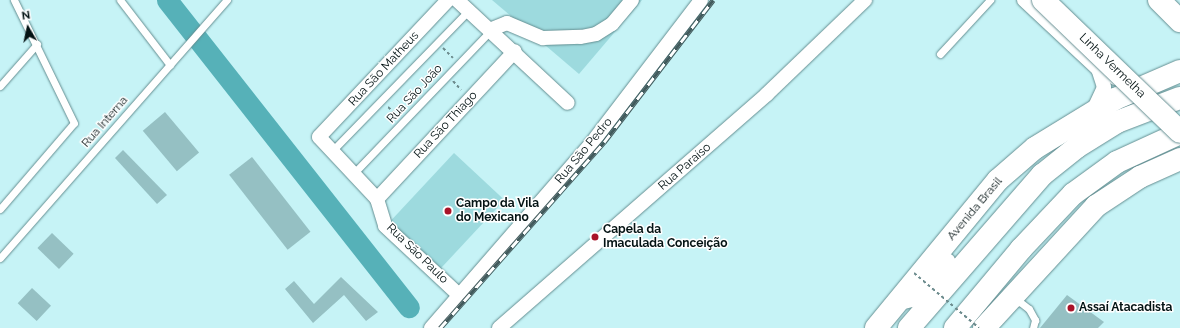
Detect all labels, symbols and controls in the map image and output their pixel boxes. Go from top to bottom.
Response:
north arrow [8,8,48,48]
text: N [21,9,31,23]
street label: Rua São Matheus [346,29,422,109]
street label: Linha Vermelha [1076,31,1148,101]
street label: Rua São João [384,62,446,126]
street label: Rua São Thiago [411,88,481,162]
street label: Rua Interna [79,93,131,151]
street label: Rua São Pedro [552,115,616,187]
street label: Rua Paraíso [656,140,714,194]
street label: Avenida Brasil [944,174,1006,244]
place label: Campo da Vila do Mexicano [456,197,539,225]
marker: Campo da Vila do Mexicano [443,206,453,216]
street label: Rua São Paulo [383,221,451,287]
place label: Capela da Imaculada Conceição [603,223,727,251]
marker: Capela da Imaculada Conceição [590,232,600,242]
place label: Assaí Atacadista [1079,301,1173,315]
marker: Assaí Atacadista [1066,303,1076,313]

